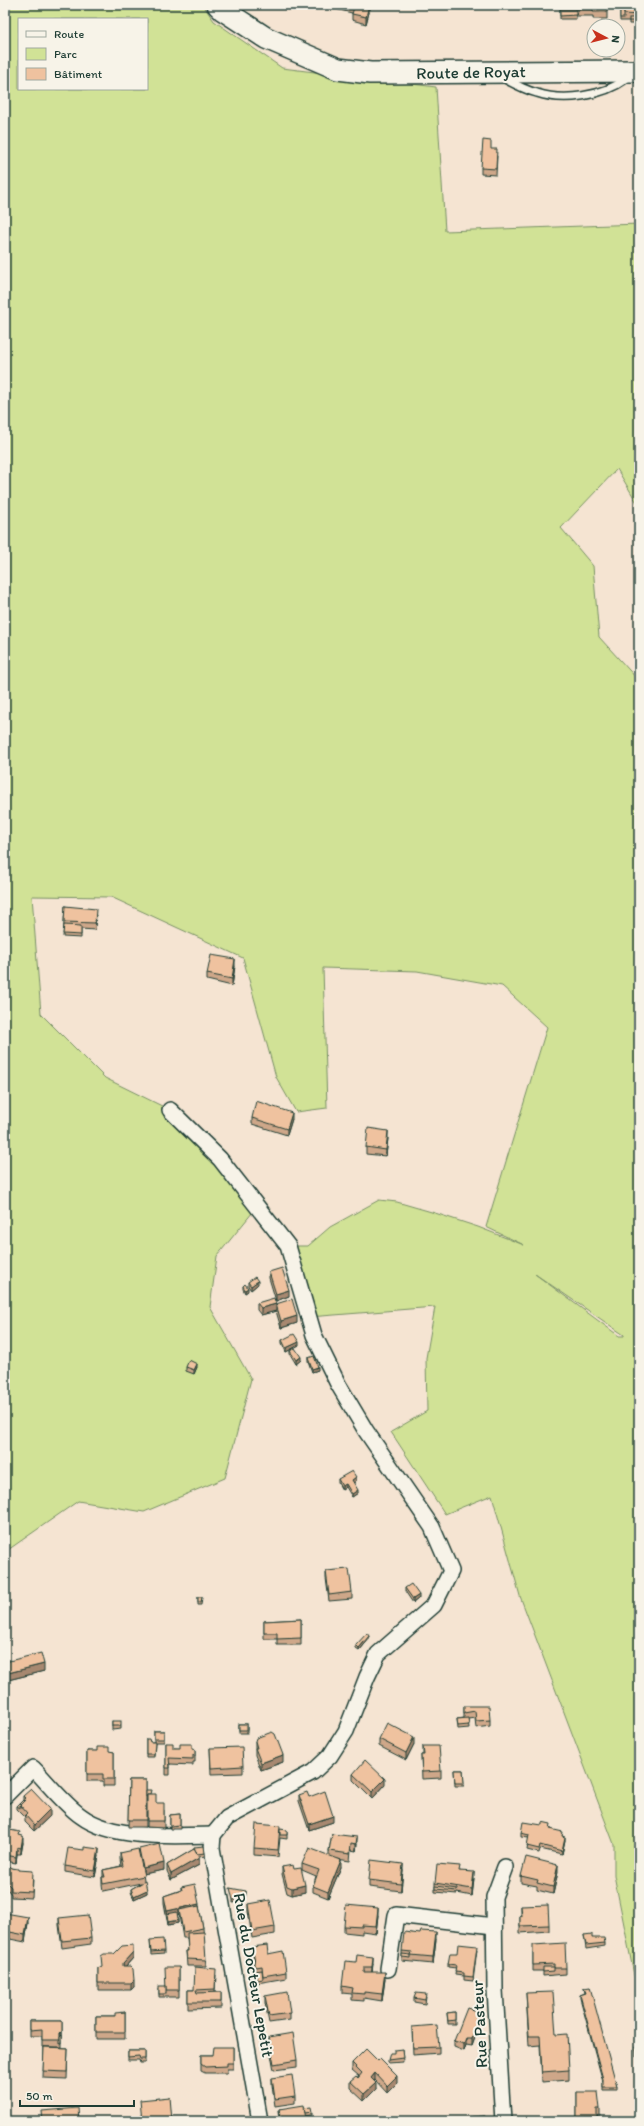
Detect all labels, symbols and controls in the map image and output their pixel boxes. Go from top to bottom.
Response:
legend [18,18,148,90]
north arrow [586,18,626,58]
text: Route [54,27,84,41]
text: N [609,35,622,44]
text: Parc [54,47,77,61]
street label: Route de Royat [416,61,526,83]
text: Bâtiment [54,67,103,81]
street label: Rue du Docteur Lepetit [230,1891,278,2059]
street label: Rue Pasteur [467,1979,491,2069]
scale bar [20,2082,134,2108]
text: 50 m [26,2089,52,2103]

